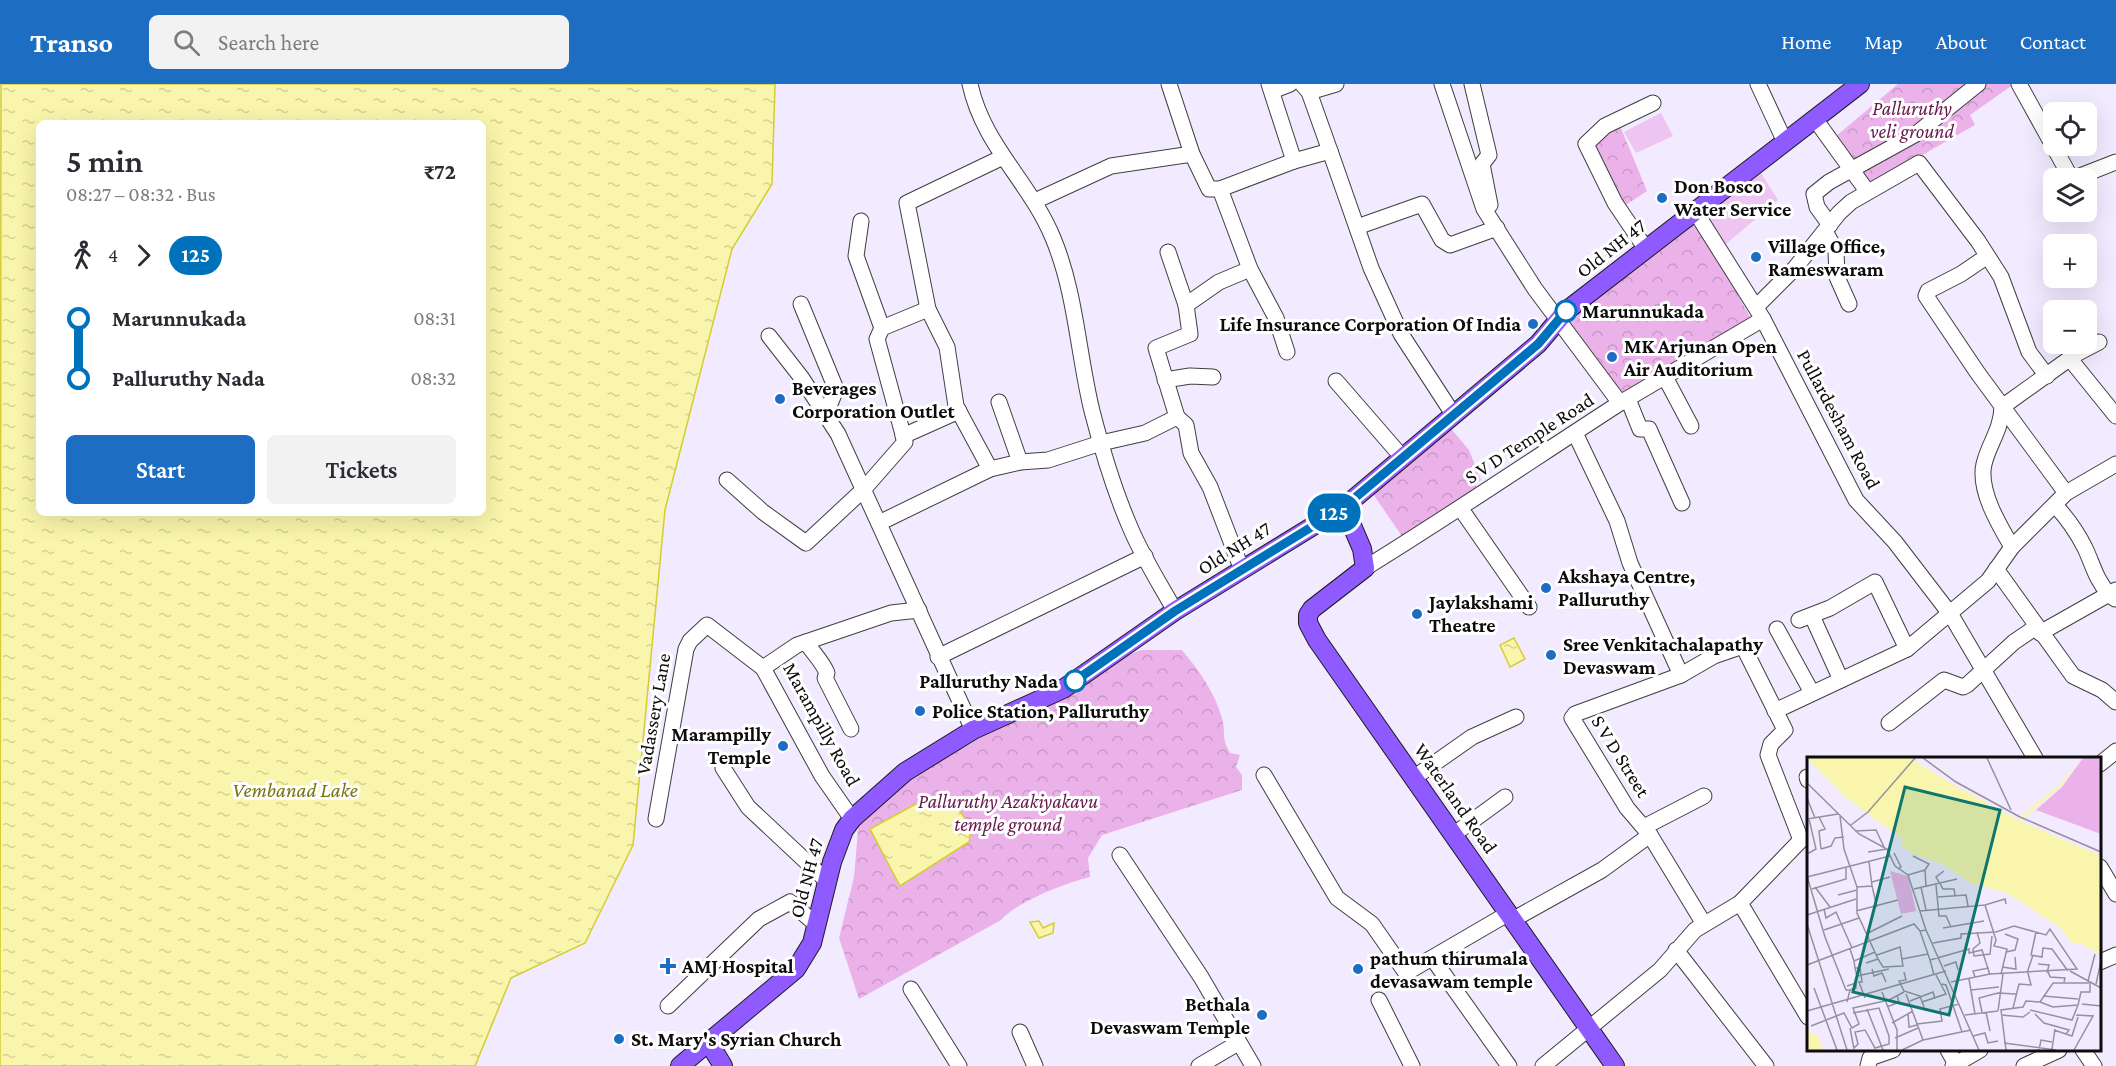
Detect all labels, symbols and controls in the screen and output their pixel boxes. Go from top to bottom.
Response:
search box [149,15,569,69]
icon: search [170,26,203,59]
text: Transo [30,27,113,58]
text: Search here [218,30,319,55]
text: Home [1781,30,1831,54]
text: Map [1864,30,1903,54]
text: About [1936,30,1987,54]
text: Contact [2020,30,2086,54]
park label: Palluruthy veli ground [1870,97,1954,143]
map controls [2043,102,2097,354]
button: locate [2043,102,2097,156]
text: 5 min [66,142,143,179]
text: ₹72 [423,159,456,184]
button: layers [2043,168,2097,222]
place label: Don Bosco Water Service [1673,175,1791,220]
text: 08:27 – 08:32 · Bus [66,183,216,205]
marker: Don Bosco Water Service [1655,191,1669,205]
street label: Old NH 47 [1572,214,1650,282]
button: + [2043,234,2097,288]
place label: Village Office, Rameswaram [1767,235,1885,280]
icon: walk [66,239,99,272]
icon: forward [127,239,160,272]
text: 125 [181,243,210,267]
text: 4 [108,244,118,266]
marker: Village Office, Rameswaram [1749,250,1763,264]
marker: Marunnukada [1555,300,1577,322]
place label: Marunnukada [1582,300,1704,322]
button: − [2043,300,2097,354]
text: Marunnukada [112,306,246,331]
text: 08:31 [413,307,456,329]
place label: Life Insurance Corporation Of India [1220,313,1521,335]
marker: Life Insurance Corporation Of India [1526,317,1540,331]
place label: MK Arjunan Open Air Auditorium [1623,335,1778,380]
street label: Pullardesham Road [1793,346,1885,493]
marker: MK Arjunan Open Air Auditorium [1605,350,1619,364]
text: Palluruthy Nada [112,366,265,391]
text: 08:32 [410,367,456,389]
place label: Beverages Corporation Outlet [792,377,955,422]
street label: S V D Temple Road [1460,388,1598,489]
marker: Beverages Corporation Outlet [773,392,787,406]
button: Start [66,435,255,504]
button: Tickets [267,435,456,504]
line badge: 125 [1300,494,1368,532]
text: 125 [1320,501,1348,525]
street label: Old NH 47 [1193,517,1275,579]
place label: Akshaya Centre, Palluruthy [1557,565,1695,610]
marker: Akshaya Centre, Palluruthy [1539,581,1553,595]
place label: Jaylakshami Theatre [1427,591,1534,636]
marker: Jaylakshami Theatre [1410,607,1424,621]
place label: Sree Venkitachalapathy Devaswam [1563,633,1763,678]
marker: Sree Venkitachalapathy Devaswam [1544,648,1558,662]
street label: Vadassery Lane [631,651,676,777]
street label: Marampilly Road [778,658,865,790]
place label: Palluruthy Nada [919,670,1058,692]
marker: Palluruthy Nada [1064,670,1086,692]
place label: Police Station, Palluruthy [932,700,1149,722]
marker: Police Station, Palluruthy [913,704,927,718]
street label: S V D Street [1587,711,1655,801]
place label: Marampilly Temple [671,723,771,768]
marker: Marampilly Temple [776,739,790,753]
street label: Waterland Road [1410,739,1502,858]
inset map [1807,757,2101,1051]
water label: Vembanad Lake [232,778,358,802]
park label: Palluruthy Azakiyakavu temple ground [918,790,1098,836]
street label: Old NH 47 [785,836,827,920]
place label: pathum thirumala devasawam temple [1370,947,1533,992]
place label: AMJ Hospital [681,955,794,977]
marker: AMJ Hospital [659,957,677,975]
marker: pathum thirumala devasawam temple [1351,962,1365,976]
place label: Bethala Devaswam Temple [1090,993,1250,1038]
marker: Bethala Devaswam Temple [1255,1008,1269,1022]
place label: St. Mary's Syrian Church [631,1028,842,1050]
marker: St. Mary's Syrian Church [612,1032,626,1046]

